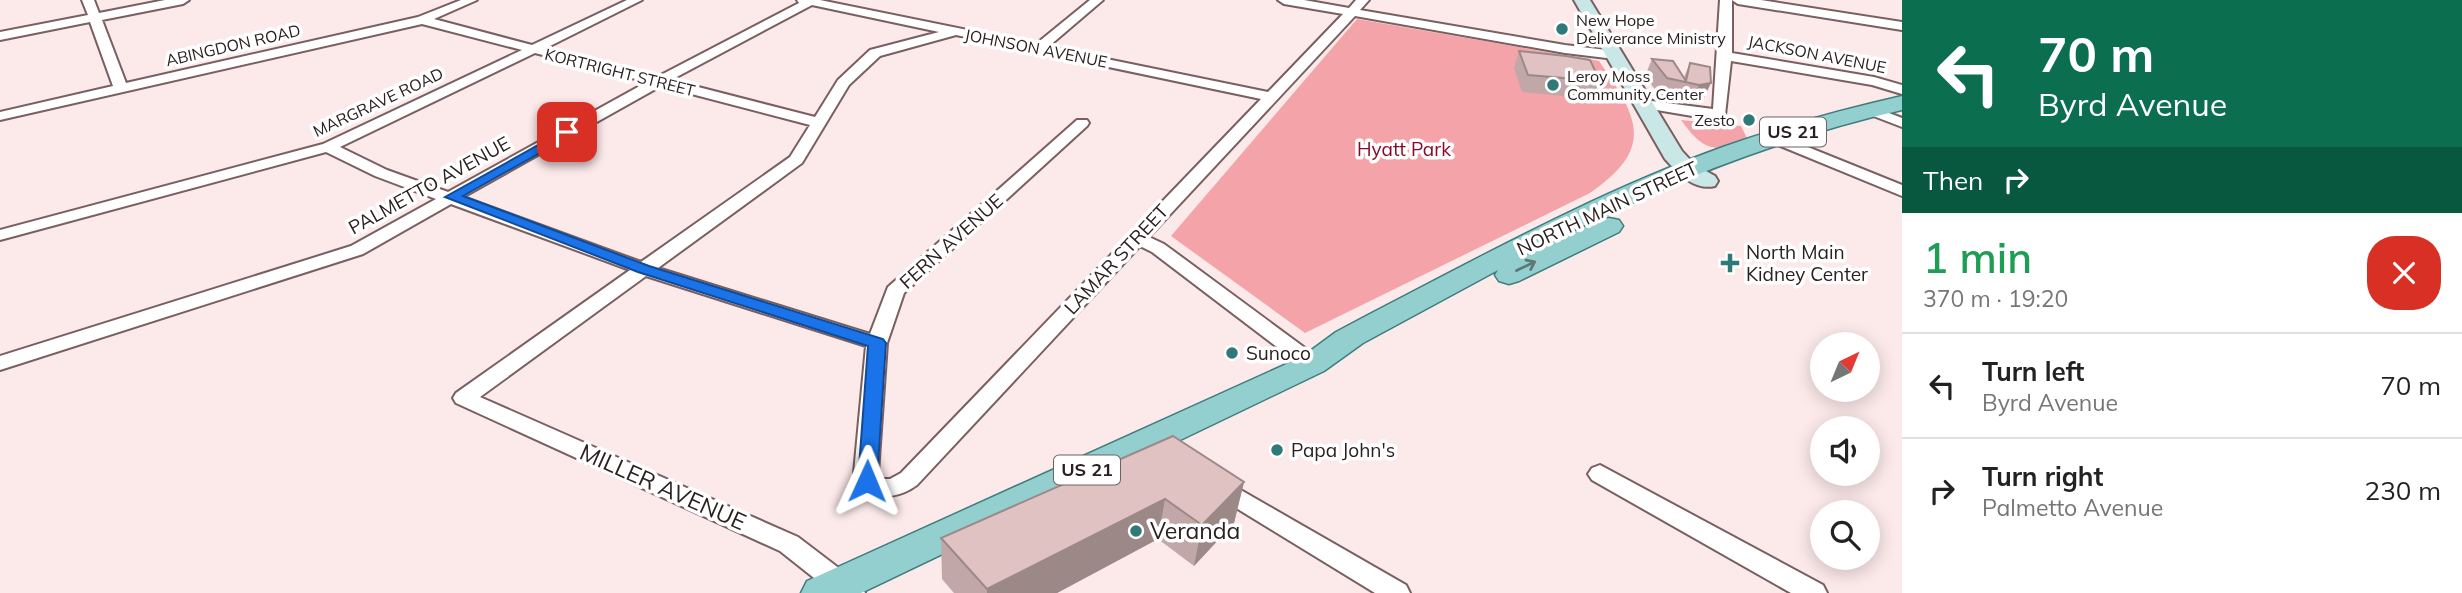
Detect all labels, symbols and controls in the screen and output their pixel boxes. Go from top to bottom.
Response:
place label: New Hope Deliverance Ministry [1576,10,1726,48]
street label: ABINGDON ROAD [164,20,302,70]
marker: New Hope Deliverance Ministry [1554,21,1570,37]
text: 70 m [2038,23,2154,84]
street label: JOHNSON AVENUE [963,24,1109,72]
icon: left [1923,28,2014,119]
street label: JACKSON AVENUE [1746,31,1888,77]
street label: KORTRIGHT STREET [543,44,698,100]
street label: MARGRAVE ROAD [310,63,446,141]
place label: Leroy Moss Community Center [1567,66,1704,104]
marker: Leroy Moss Community Center [1545,77,1561,93]
text: Byrd Avenue [2038,84,2227,124]
pin [537,102,597,162]
place label: Zesto [1694,110,1735,130]
marker: Zesto [1741,112,1757,128]
icon: arrive [548,113,586,151]
road number: US 21 [1760,118,1826,146]
street label: PALMETTO AVENUE [344,131,514,239]
park label: Hyatt Park [1357,137,1451,161]
street label: NORTH MAIN STREET [1513,155,1702,260]
icon: right [1997,161,2035,199]
text: Then [1923,164,1983,197]
street label: FERN AVENUE [894,188,1008,294]
street label: LAMAR STREET [1059,198,1174,319]
text: 1 min [1923,231,2032,284]
button: close [2367,236,2441,310]
place label: North Main Kidney Center [1746,240,1868,286]
marker: North Main Kidney Center [1720,253,1740,273]
one-way arrow [1515,259,1536,273]
text: 370 m · 19:20 [1923,284,2068,313]
north arrow [1810,332,1880,402]
map controls [1810,332,1880,570]
place label: Sunoco [1246,341,1311,365]
marker: Sunoco [1224,345,1240,361]
text: Turn left [1982,355,2084,388]
icon: left [1923,367,1961,405]
text: 70 m [2380,369,2441,402]
text: Byrd Avenue [1982,388,2118,417]
button: sound [1810,416,1880,486]
street label: MILLER AVENUE [576,437,751,536]
place label: Papa John's [1291,438,1395,462]
marker: Papa John's [1269,442,1285,458]
position arrow [830,444,904,518]
road number: US 21 [1054,456,1120,484]
text: Turn right [1982,460,2103,493]
icon: right [1923,472,1961,510]
text: 230 m [2365,474,2441,507]
text: Palmetto Avenue [1982,493,2163,522]
button: search [1810,500,1880,570]
place label: Veranda [1150,516,1240,545]
marker: Veranda [1128,523,1144,539]

